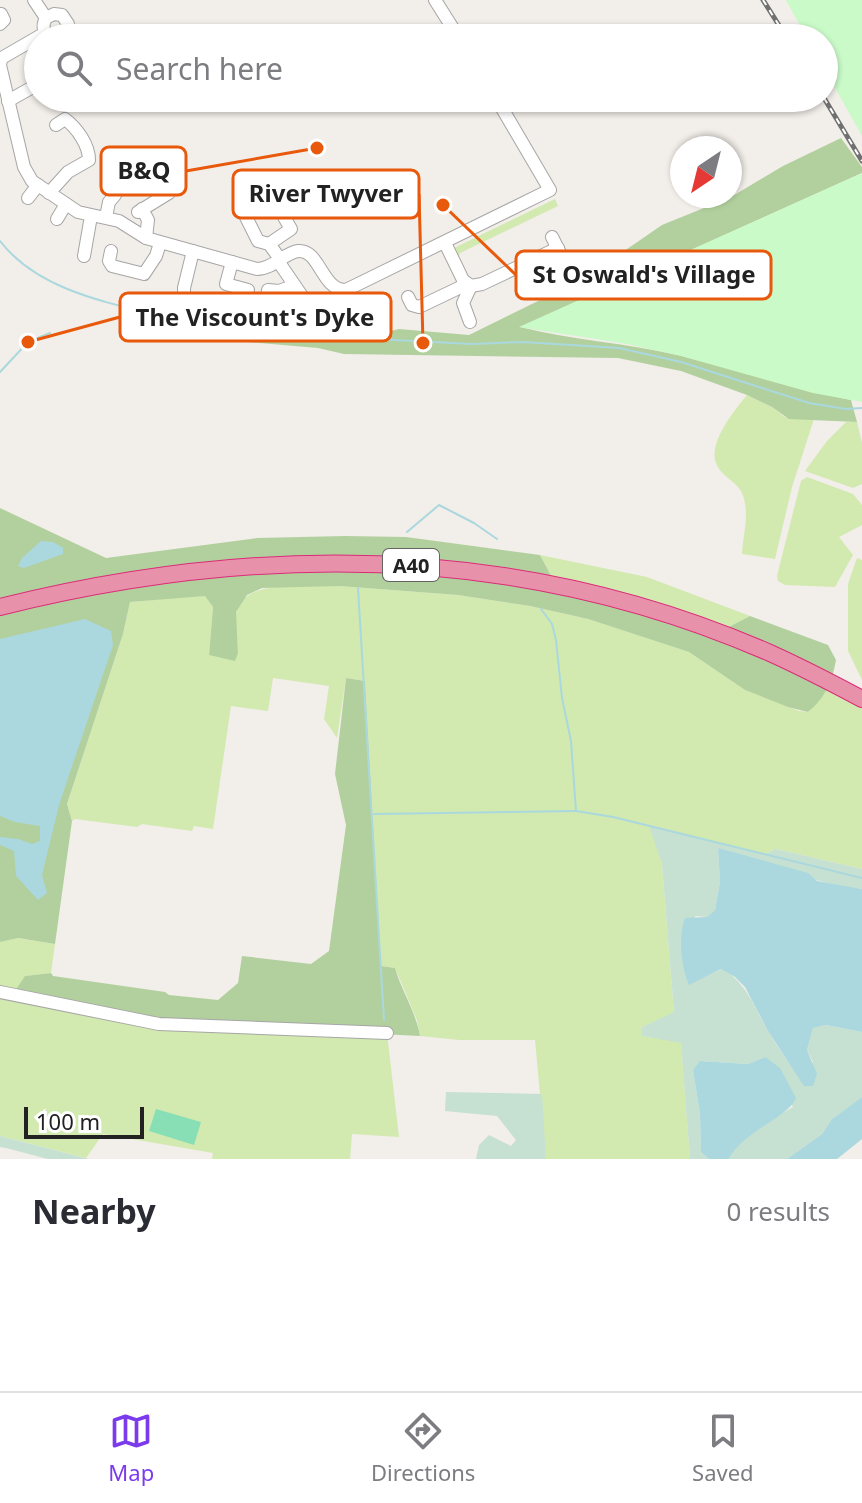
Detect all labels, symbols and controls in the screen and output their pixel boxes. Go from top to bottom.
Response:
search box [24,24,838,112]
icon: search [52,46,96,90]
text: Search here [116,48,283,89]
north arrow [670,136,742,208]
callout: B&Q [101,147,186,195]
text: B&Q [118,153,170,186]
callout: River Twyver [233,170,419,218]
text: River Twyver [249,176,403,209]
callout: St Oswald's Village [516,251,771,299]
text: St Oswald's Village [532,257,756,290]
callout: The Viscount's Dyke [120,293,391,341]
text: The Viscount's Dyke [136,300,374,333]
road number: A40 [383,549,439,581]
scale bar [24,1103,144,1139]
text: 100 m [36,1106,100,1136]
text: Nearby [32,1188,156,1234]
text: 0 results [726,1193,830,1229]
tab: Map [108,1409,154,1487]
tab: Directions [371,1409,475,1487]
tab: Saved [692,1409,754,1487]

